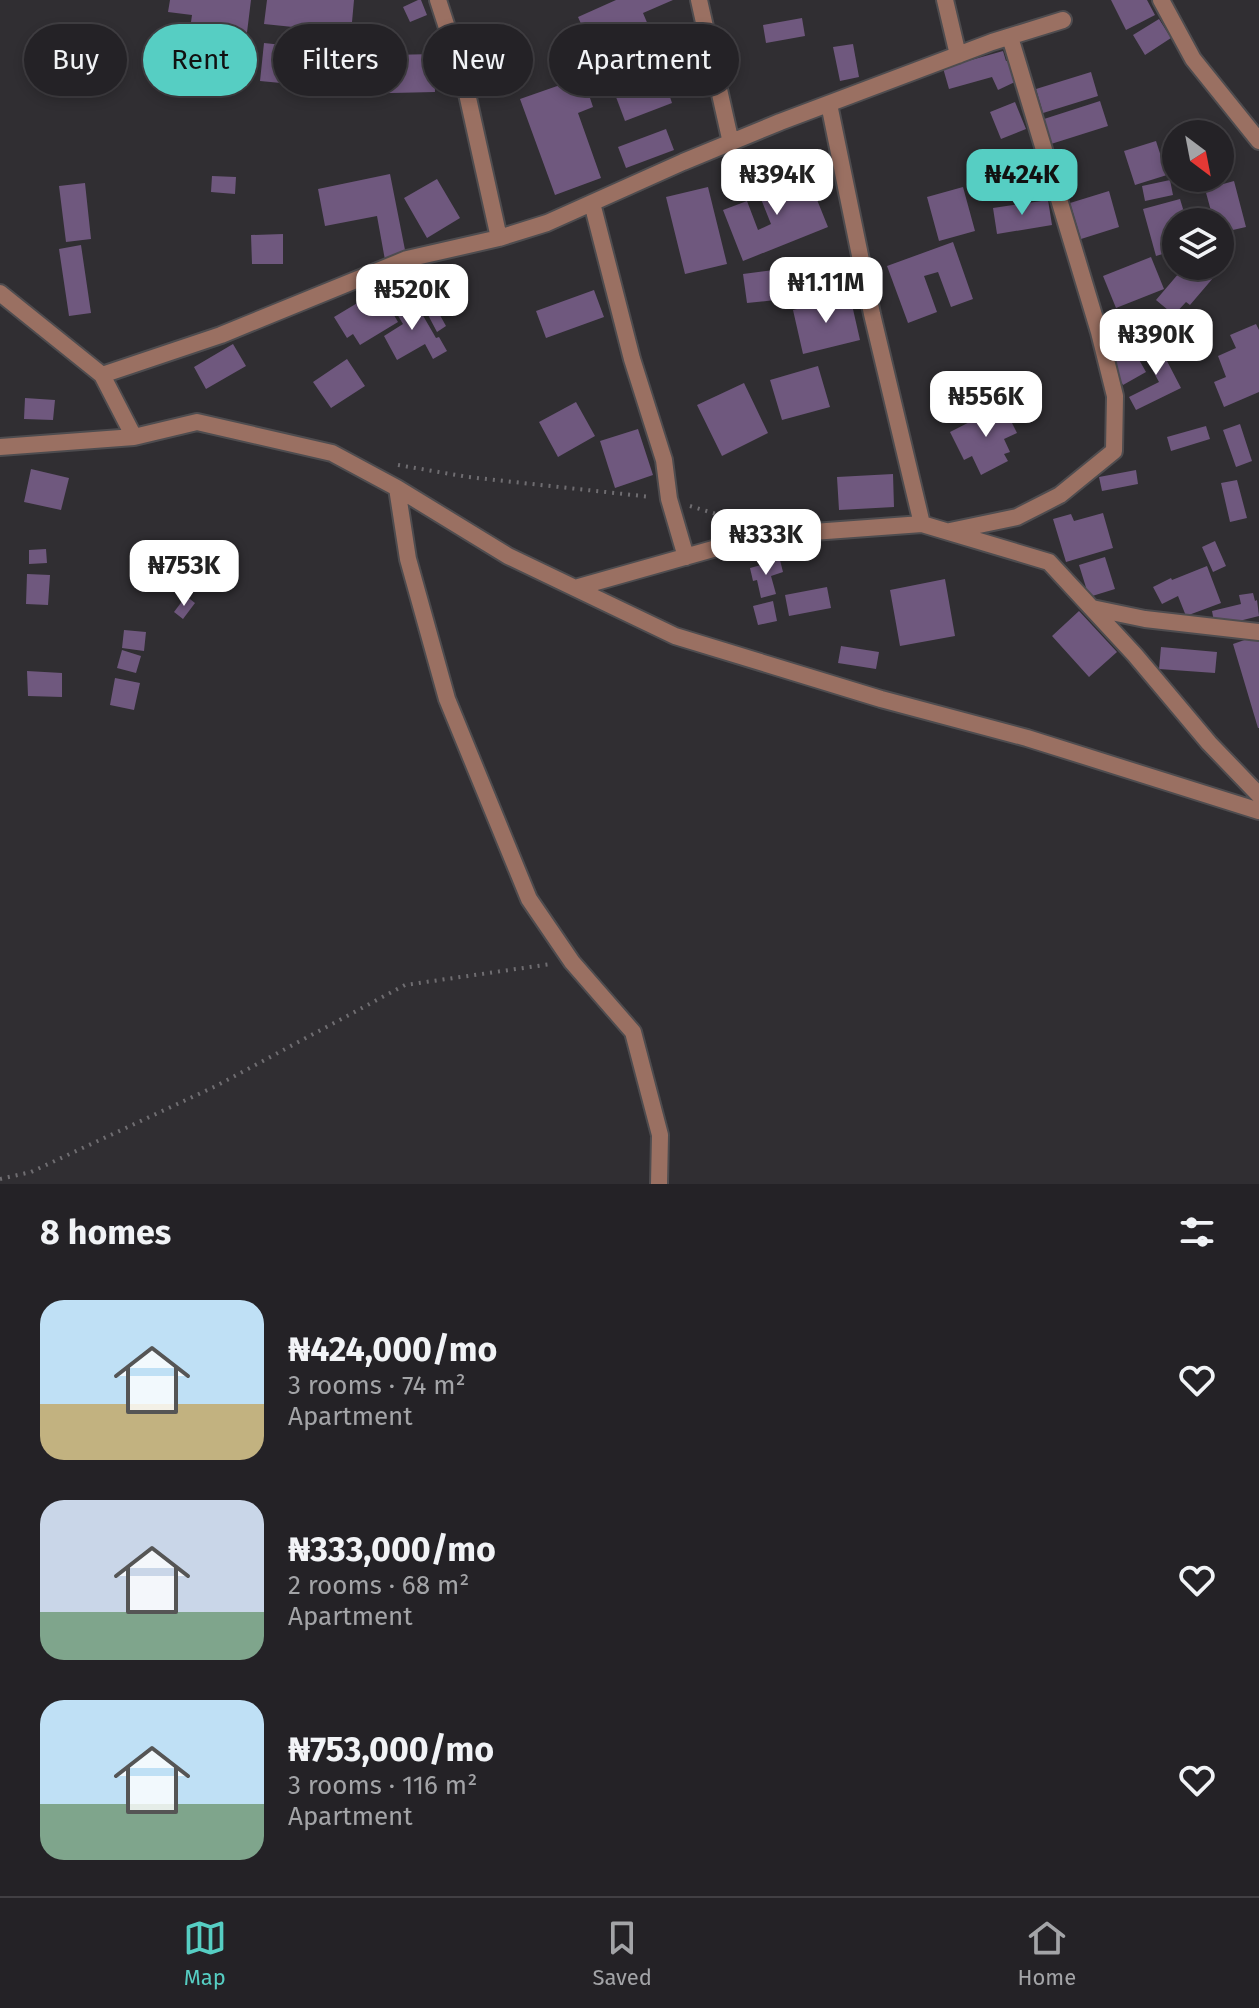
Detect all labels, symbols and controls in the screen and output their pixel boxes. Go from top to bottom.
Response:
chip: Buy [24,24,127,96]
chip: Rent [143,24,257,96]
chip: Filters [273,24,407,96]
chip: New [423,24,533,96]
chip: Apartment [549,24,739,96]
north arrow [1162,120,1234,192]
map controls [1162,120,1234,280]
pin: ₦394K [721,149,833,217]
pin: ₦424K [966,149,1078,217]
text: ₦394K [739,159,815,190]
text: ₦424K [984,159,1060,190]
button: layers [1162,208,1234,280]
pin: ₦1.11M [761,257,891,325]
pin: ₦520K [356,264,468,332]
text: ₦1.11M [788,267,864,298]
text: ₦520K [374,274,450,305]
pin: ₦390K [1100,309,1212,377]
text: ₦390K [1118,319,1194,350]
pin: ₦556K [930,371,1042,439]
text: ₦556K [948,381,1024,412]
pin: ₦333K [710,509,822,577]
text: ₦333K [729,519,803,550]
pin: ₦753K [128,540,240,608]
text: ₦753K [148,550,220,581]
icon: filters [1175,1210,1219,1254]
text: 8 homes [40,1212,171,1253]
text: ₦424,000/mo [288,1329,497,1370]
icon: home [104,1332,200,1428]
icon: heart [1175,1358,1219,1402]
text: 3 rooms · 74 m² [288,1370,466,1401]
text: Apartment [288,1401,413,1432]
text: ₦333,000/mo [288,1529,496,1570]
icon: home [104,1532,200,1628]
icon: heart [1175,1558,1219,1602]
text: 2 rooms · 68 m² [288,1570,469,1601]
text: Apartment [288,1601,413,1632]
text: ₦753,000/mo [288,1729,494,1770]
icon: home [104,1732,200,1828]
icon: heart [1175,1758,1219,1802]
text: 3 rooms · 116 m² [288,1770,477,1801]
text: Apartment [288,1801,413,1832]
tab: Map [183,1916,227,1991]
tab: Saved [592,1916,652,1991]
tab: Home [1018,1916,1076,1991]

